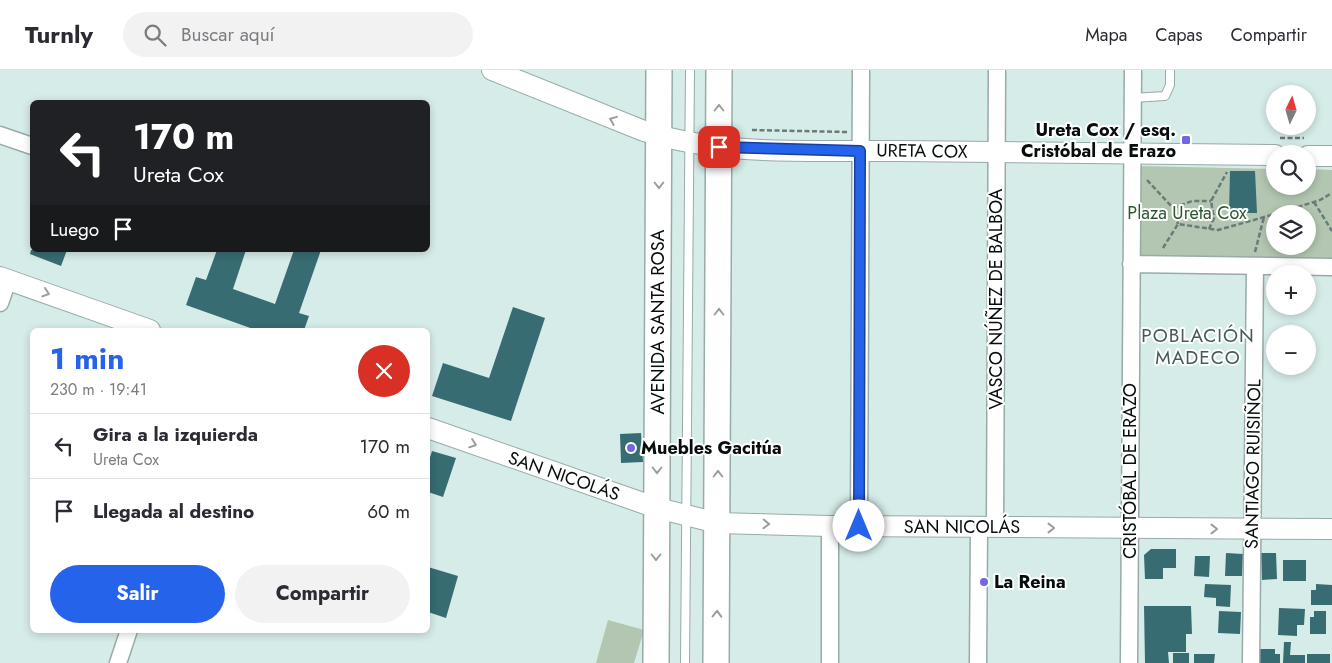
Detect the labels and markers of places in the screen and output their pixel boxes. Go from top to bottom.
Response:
place label: Ureta Cox / esq. Cristóbal de Erazo [1021,117,1176,164]
pin [698,126,740,168]
marker: Ureta Cox / esq. Cristóbal de Erazo [1180,134,1192,146]
place label: Muebles Gacitúa [641,435,782,461]
marker: Muebles Gacitúa [625,442,637,454]
place label: La Reina [994,569,1066,595]
marker: La Reina [978,576,990,588]

